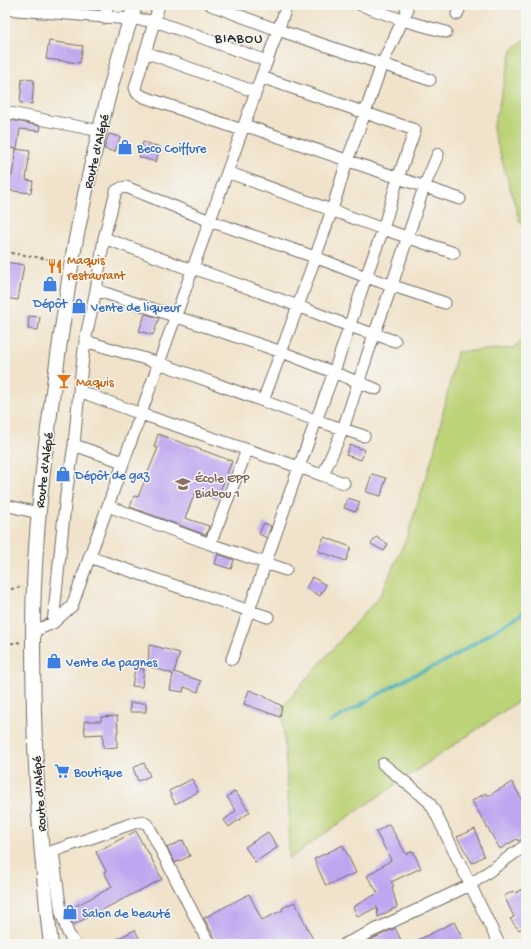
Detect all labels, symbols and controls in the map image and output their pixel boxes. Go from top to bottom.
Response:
district label: BIABOU [214,31,263,48]
street label: Route d'Alépé [82,113,113,190]
shop icon: Beco Coiffure [116,138,134,156]
place label: Beco Coiffure [136,142,207,157]
place label: Maquis restaurant [67,254,127,284]
restaurant icon: Maquis restaurant [46,257,64,275]
shop icon: Dépôt [41,275,59,293]
place label: Dépôt [32,297,69,312]
shop icon: Vente de liqueur [70,297,88,315]
place label: Vente de liqueur [90,301,182,316]
bar icon: Maquis [55,372,73,390]
place label: Maquis [76,376,115,391]
street label: Route d'Alépé [33,431,58,509]
shop icon: Dépôt de gaz [54,465,72,483]
place label: Dépôt de gaz [74,469,151,484]
place label: École EPP Biabou 1 [194,471,250,502]
school or university icon: École EPP Biabou 1 [174,475,192,493]
shop icon: Vente de pagnes [45,652,63,670]
place label: Vente de pagnes [65,656,159,671]
street label: Route d'Alépé [30,755,51,832]
supermarket icon: Boutique [53,762,71,780]
place label: Boutique [73,766,122,781]
shop icon: Salon de beauté [61,903,79,921]
place label: Salon de beauté [82,907,171,922]

